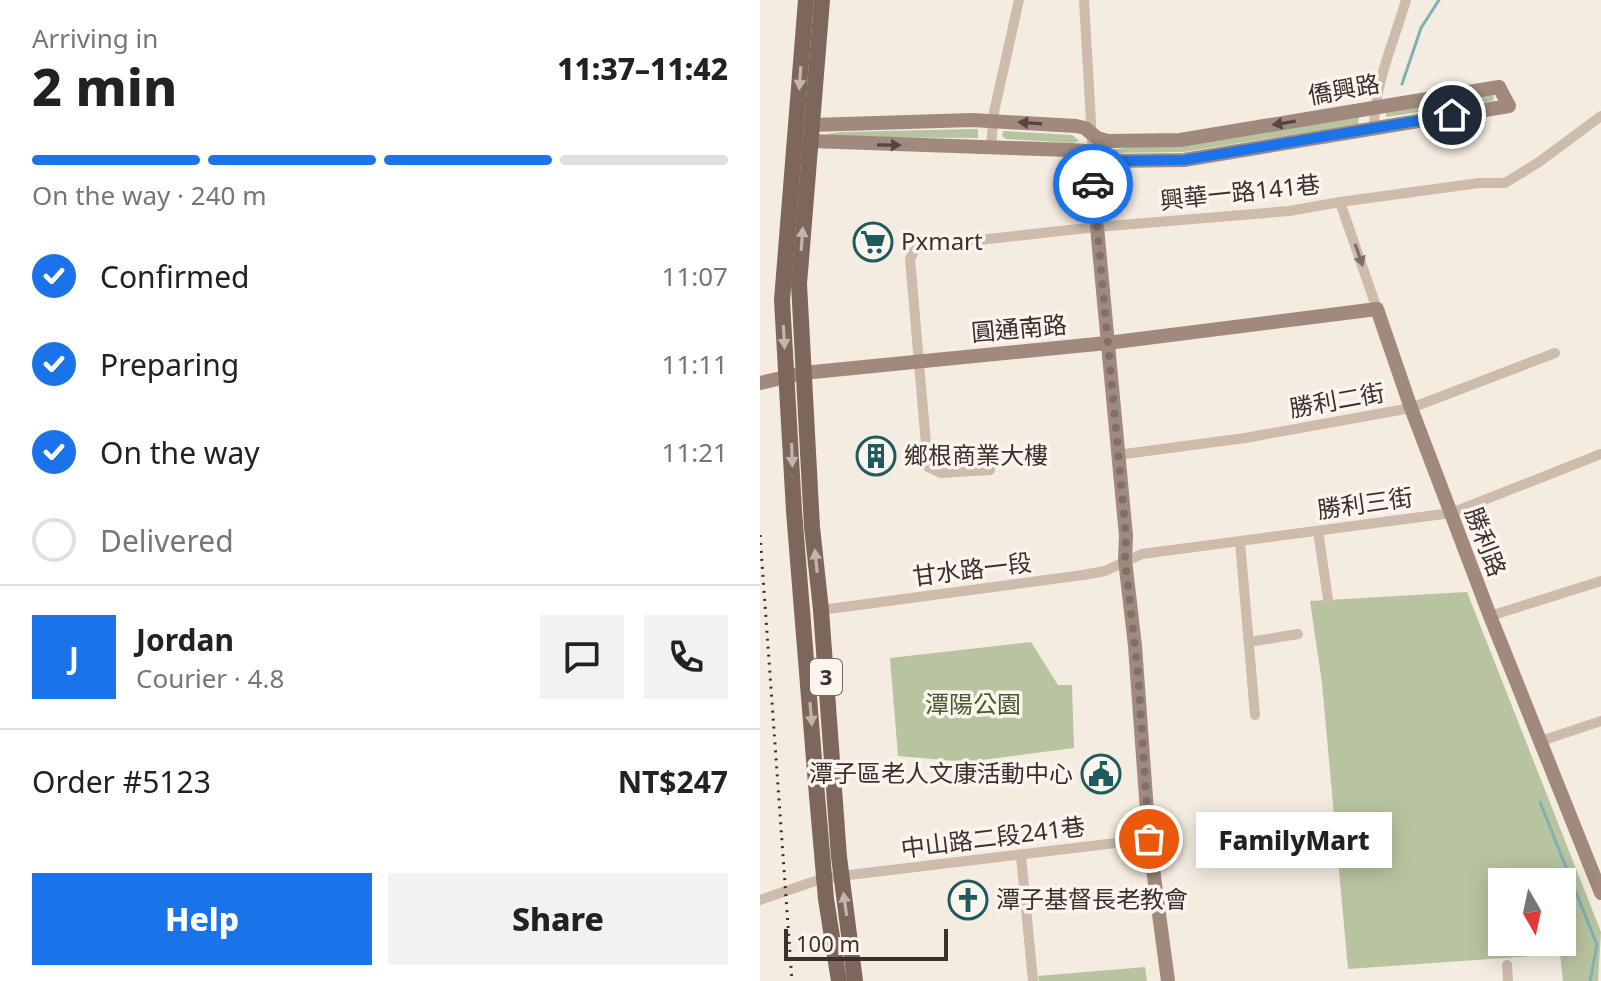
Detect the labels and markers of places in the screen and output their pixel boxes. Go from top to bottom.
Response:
pin [1418,81,1486,149]
supermarket icon: Pxmart [852,221,894,263]
place label: Pxmart [901,224,983,257]
building icon: 鄉根商業大樓 [855,435,897,477]
place label: 鄉根商業大樓 [904,438,1048,471]
public building icon: 潭子區老人文康活動中心 [1080,753,1122,795]
place label: 潭子區老人文康活動中心 [809,756,1073,789]
pin [1115,805,1183,873]
callout: FamilyMart [1197,811,1393,867]
church icon: 潭子基督長老教會 [947,879,989,921]
place label: 潭子基督長老教會 [996,882,1188,915]

